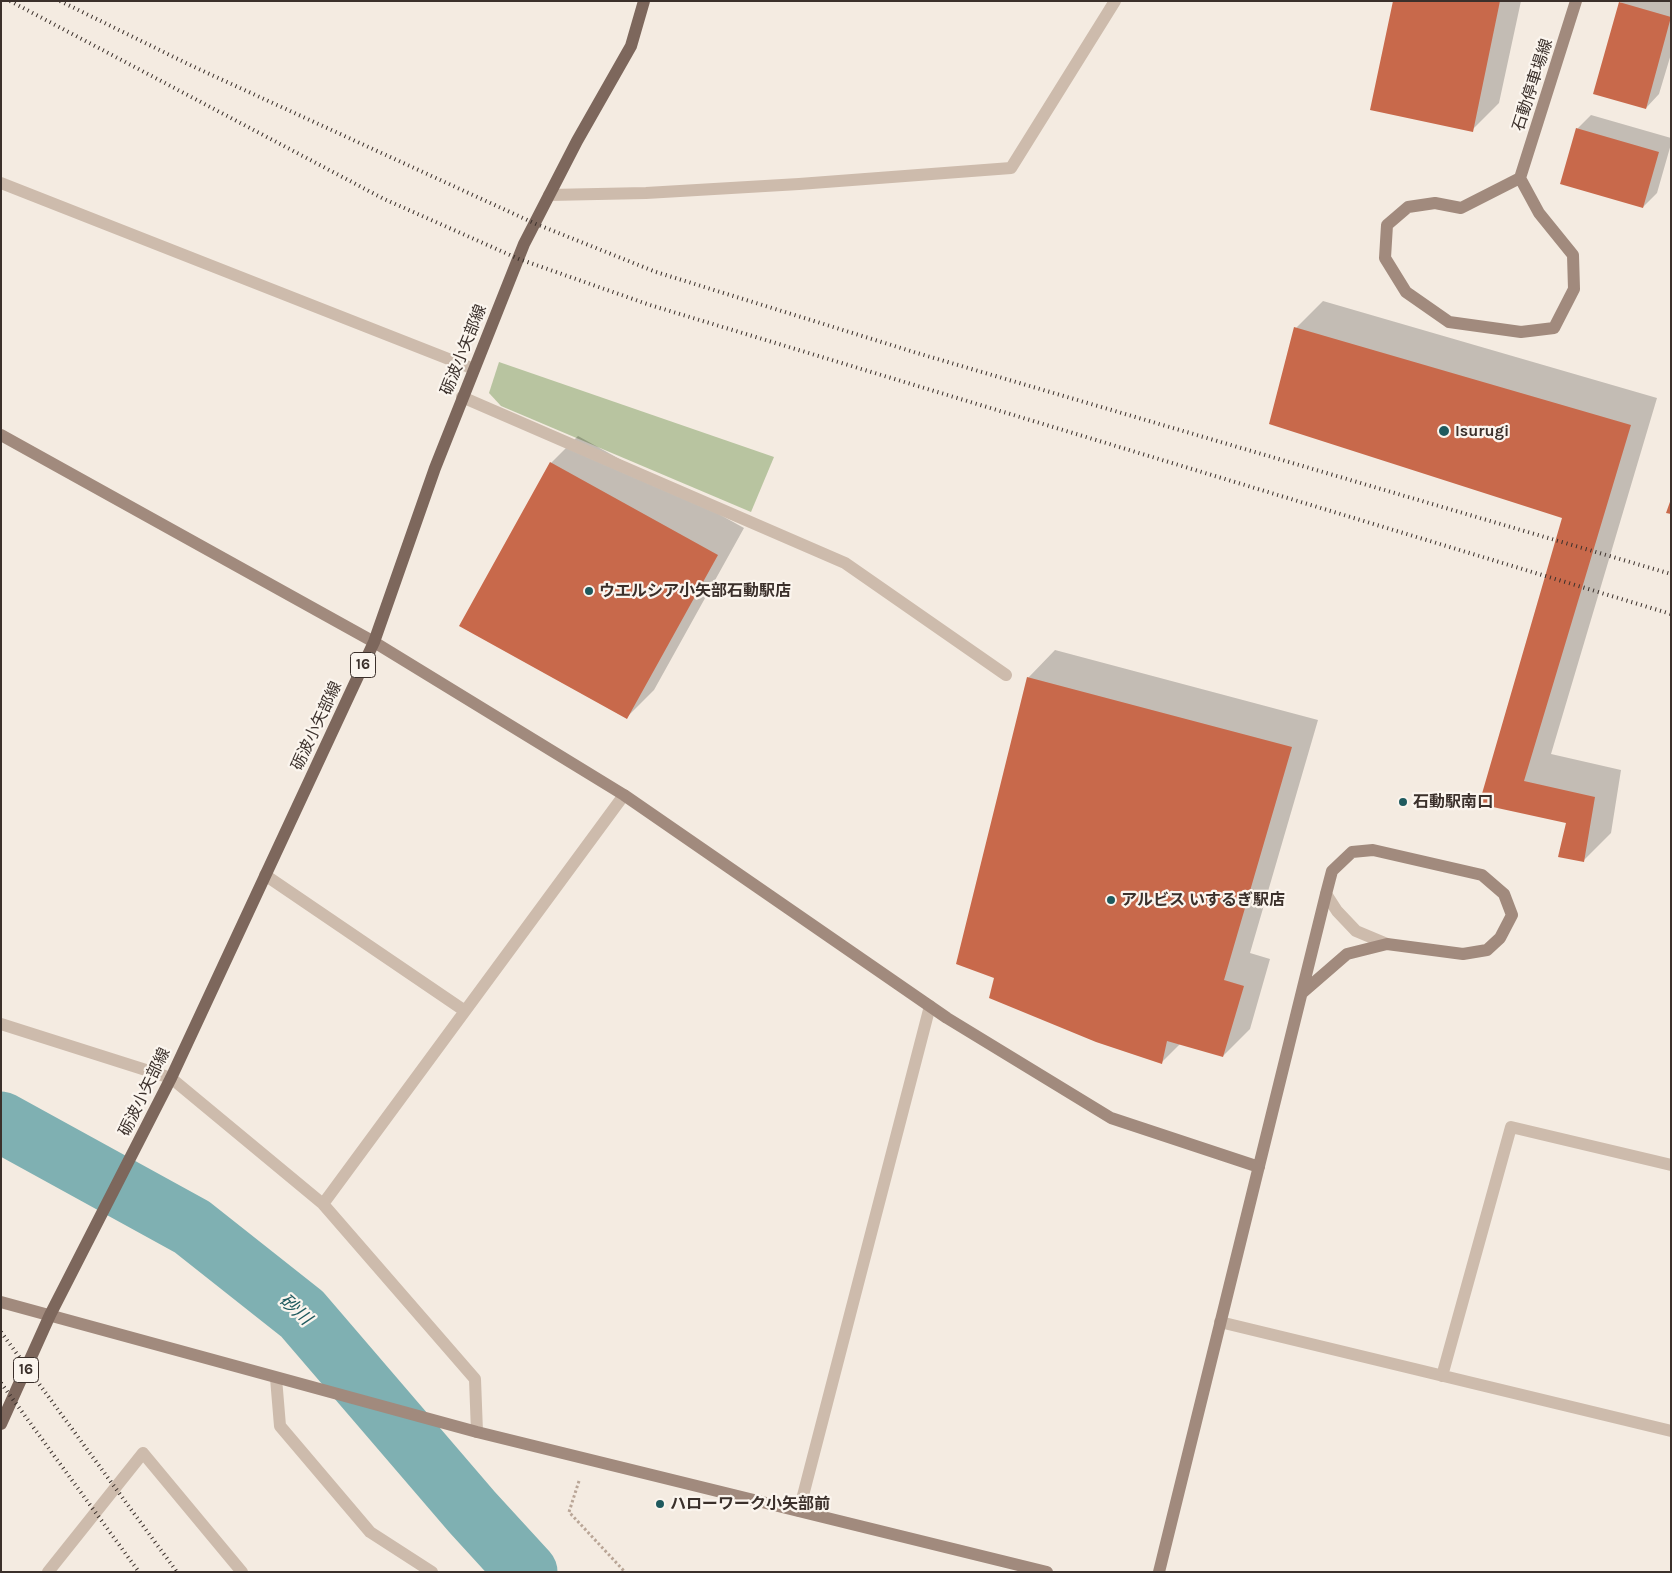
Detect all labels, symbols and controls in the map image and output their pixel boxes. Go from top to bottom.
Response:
street label: 石動停車場線 [1509,36,1557,134]
street label: 砺波小矢部線 [437,302,491,398]
place label: Isurugi [1455,421,1509,441]
marker: Isurugi [1437,424,1451,438]
place label: ウエルシア小矢部石動駅店 [599,581,791,601]
marker: ウエルシア小矢部石動駅店 [583,585,595,597]
road number: 16 [350,652,376,678]
street label: 砺波小矢部線 [288,678,346,774]
place label: 石動駅南口 [1413,792,1493,812]
marker: 石動駅南口 [1397,796,1409,808]
place label: アルビス いするぎ駅店 [1121,890,1285,910]
marker: アルビス いするぎ駅店 [1105,894,1117,906]
street label: 砺波小矢部線 [115,1045,175,1139]
water label: 砂川 [274,1290,316,1330]
road number: 16 [14,1358,38,1382]
place label: ハローワーク小矢部前 [670,1494,830,1514]
marker: ハローワーク小矢部前 [654,1498,666,1510]

